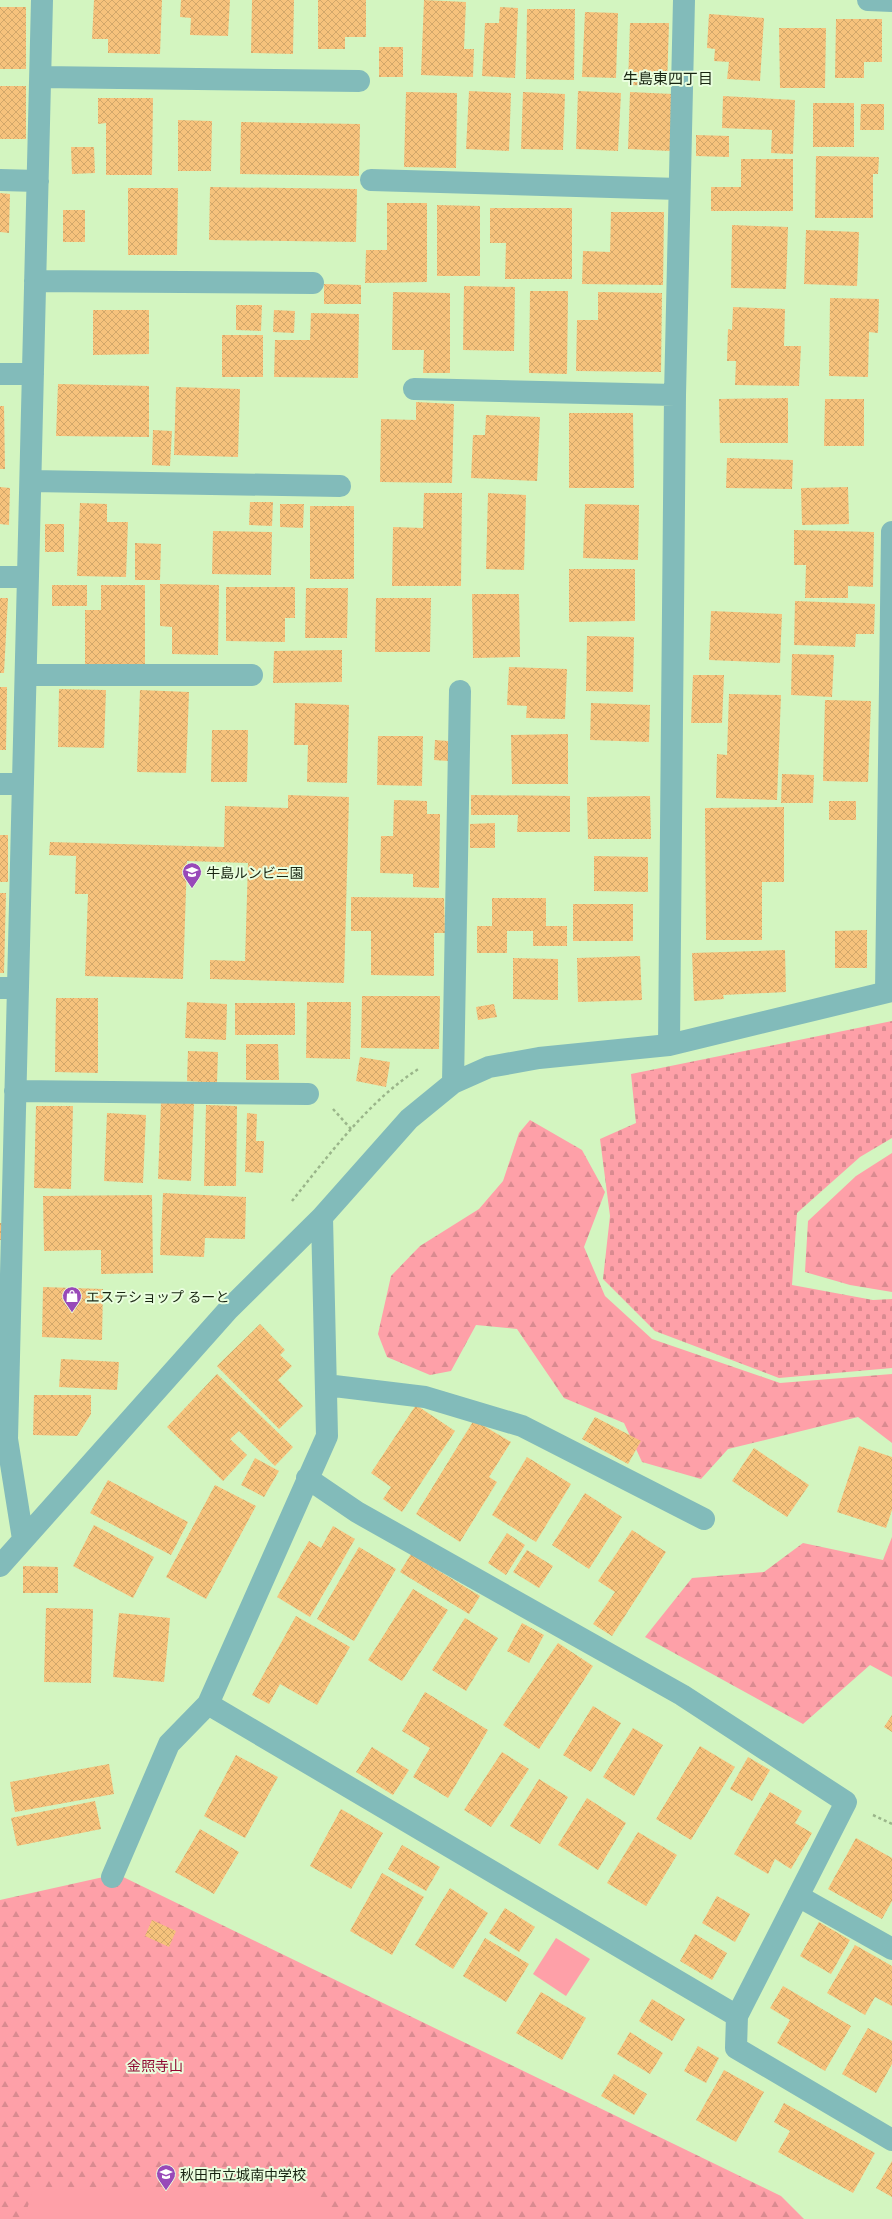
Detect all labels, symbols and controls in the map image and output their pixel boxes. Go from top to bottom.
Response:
district label: 牛島東四丁目 [623,69,713,87]
school or university icon: 牛島ルンビニ園 [181,861,203,889]
place label: 牛島ルンビニ園 [206,864,304,881]
shop icon: エステショップ るーと [61,1285,83,1313]
place label: エステショップ るーと [86,1288,230,1305]
park label: 金照寺山 [127,2057,183,2074]
school or university icon: 秋田市立城南中学校 [155,2163,177,2191]
place label: 秋田市立城南中学校 [180,2166,306,2183]

